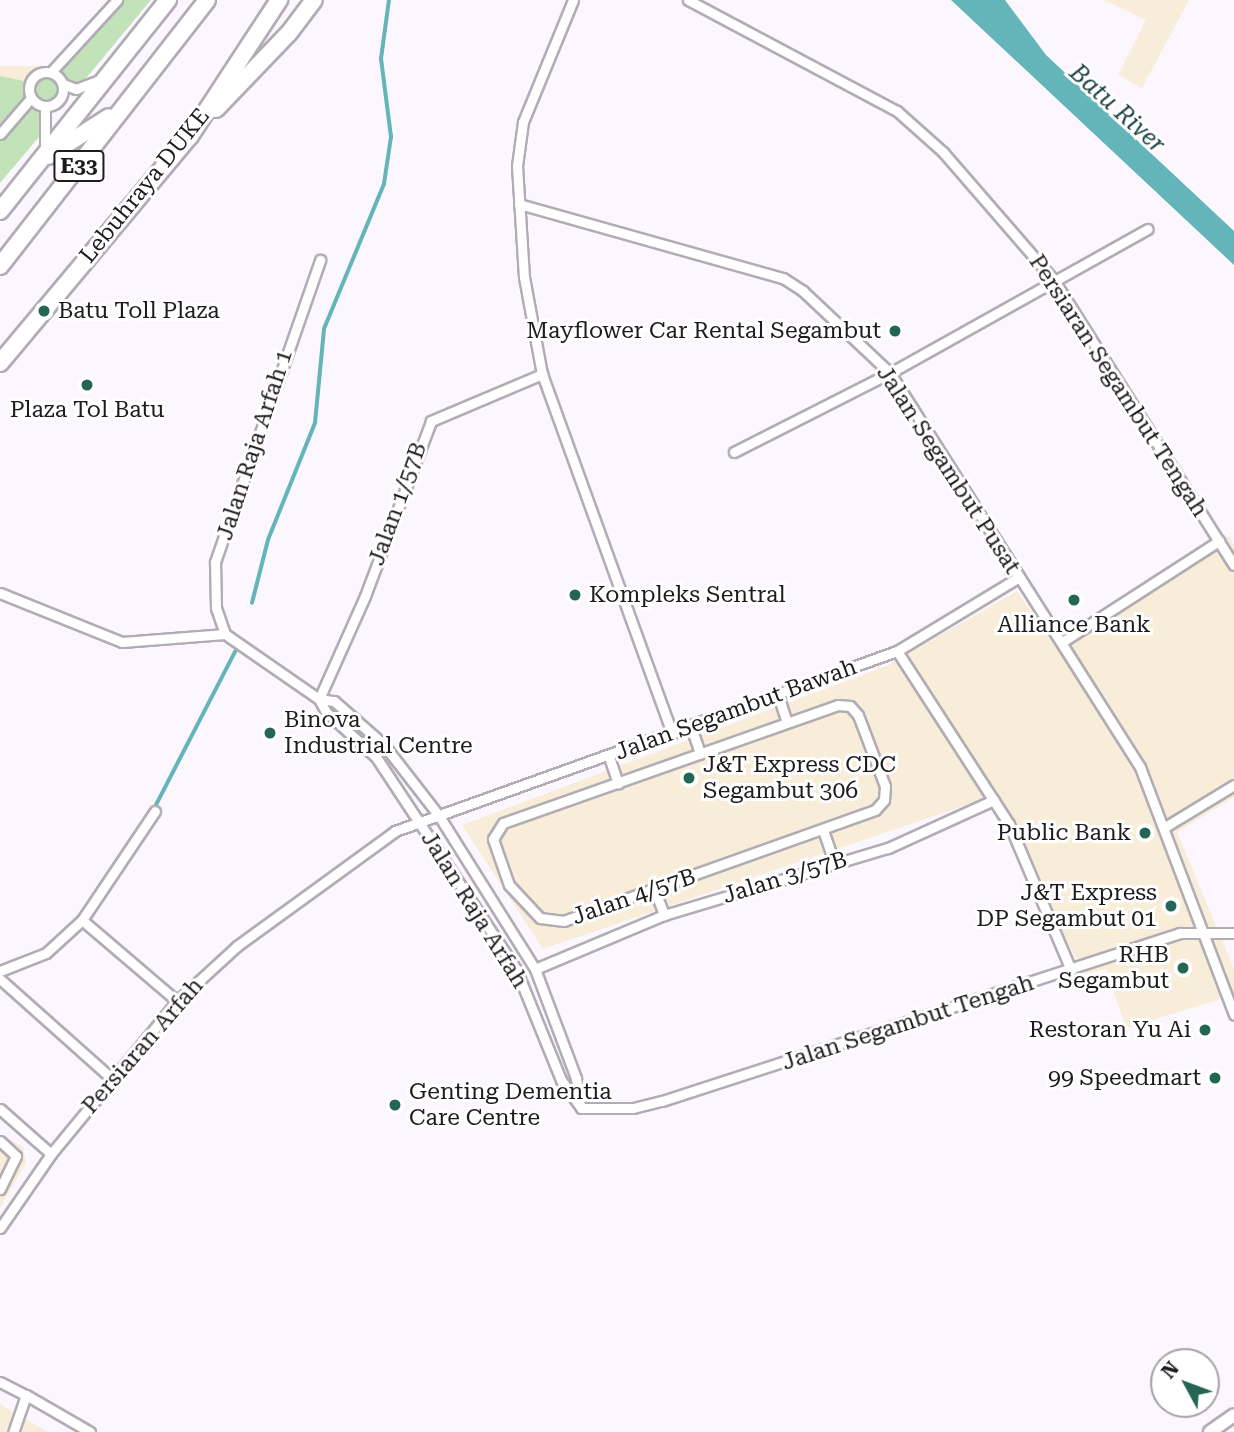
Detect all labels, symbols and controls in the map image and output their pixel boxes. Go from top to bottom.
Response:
water label: Batu River [1063,59,1171,159]
street label: Lebuhraya DUKE [74,103,216,269]
road number: E33 [53,148,105,184]
street label: Persiaran Segambut Tengah [1023,250,1213,522]
place label: Batu Toll Plaza [58,297,220,325]
marker: Batu Toll Plaza [36,303,52,319]
place label: Mayflower Car Rental Segambut [526,317,881,345]
marker: Mayflower Car Rental Segambut [887,323,903,339]
street label: Jalan Raja Arfah 1 [211,346,299,544]
street label: Jalan Segambut Pusat [870,361,1026,579]
marker: Plaza Tol Batu [79,377,95,393]
place label: Plaza Tol Batu [10,396,164,424]
street label: Jalan 1/57B [363,439,433,569]
place label: Kompleks Sentral [589,581,786,609]
marker: Kompleks Sentral [567,587,583,603]
marker: Alliance Bank [1066,592,1082,608]
place label: Alliance Bank [997,611,1151,639]
street label: Jalan Segambut Bawah [611,653,861,767]
place label: Binova Industrial Centre [284,706,473,760]
marker: Binova Industrial Centre [262,725,278,741]
place label: J&T Express CDC Segambut 306 [703,751,896,805]
marker: J&T Express CDC Segambut 306 [681,770,697,786]
place label: Public Bank [997,819,1131,847]
marker: Public Bank [1137,825,1153,841]
street label: Jalan Raja Arfah [415,826,533,994]
street label: Jalan 3/57B [719,846,851,910]
street label: Jalan 4/57B [569,863,699,931]
place label: J&T Express DP Segambut 01 [976,879,1157,933]
marker: J&T Express DP Segambut 01 [1163,898,1179,914]
place label: RHB Segambut [1058,941,1169,995]
marker: RHB Segambut [1175,960,1191,976]
street label: Jalan Segambut Tengah [779,969,1037,1077]
street label: Persiaran Arfah [77,972,209,1120]
place label: Restoran Yu Ai [1029,1016,1191,1044]
marker: Restoran Yu Ai [1197,1022,1213,1038]
place label: 99 Speedmart [1048,1064,1201,1092]
marker: 99 Speedmart [1207,1070,1223,1086]
place label: Genting Dementia Care Centre [409,1078,612,1132]
marker: Genting Dementia Care Centre [387,1097,403,1113]
north arrow [1150,1348,1220,1418]
text: N [1157,1357,1184,1383]

